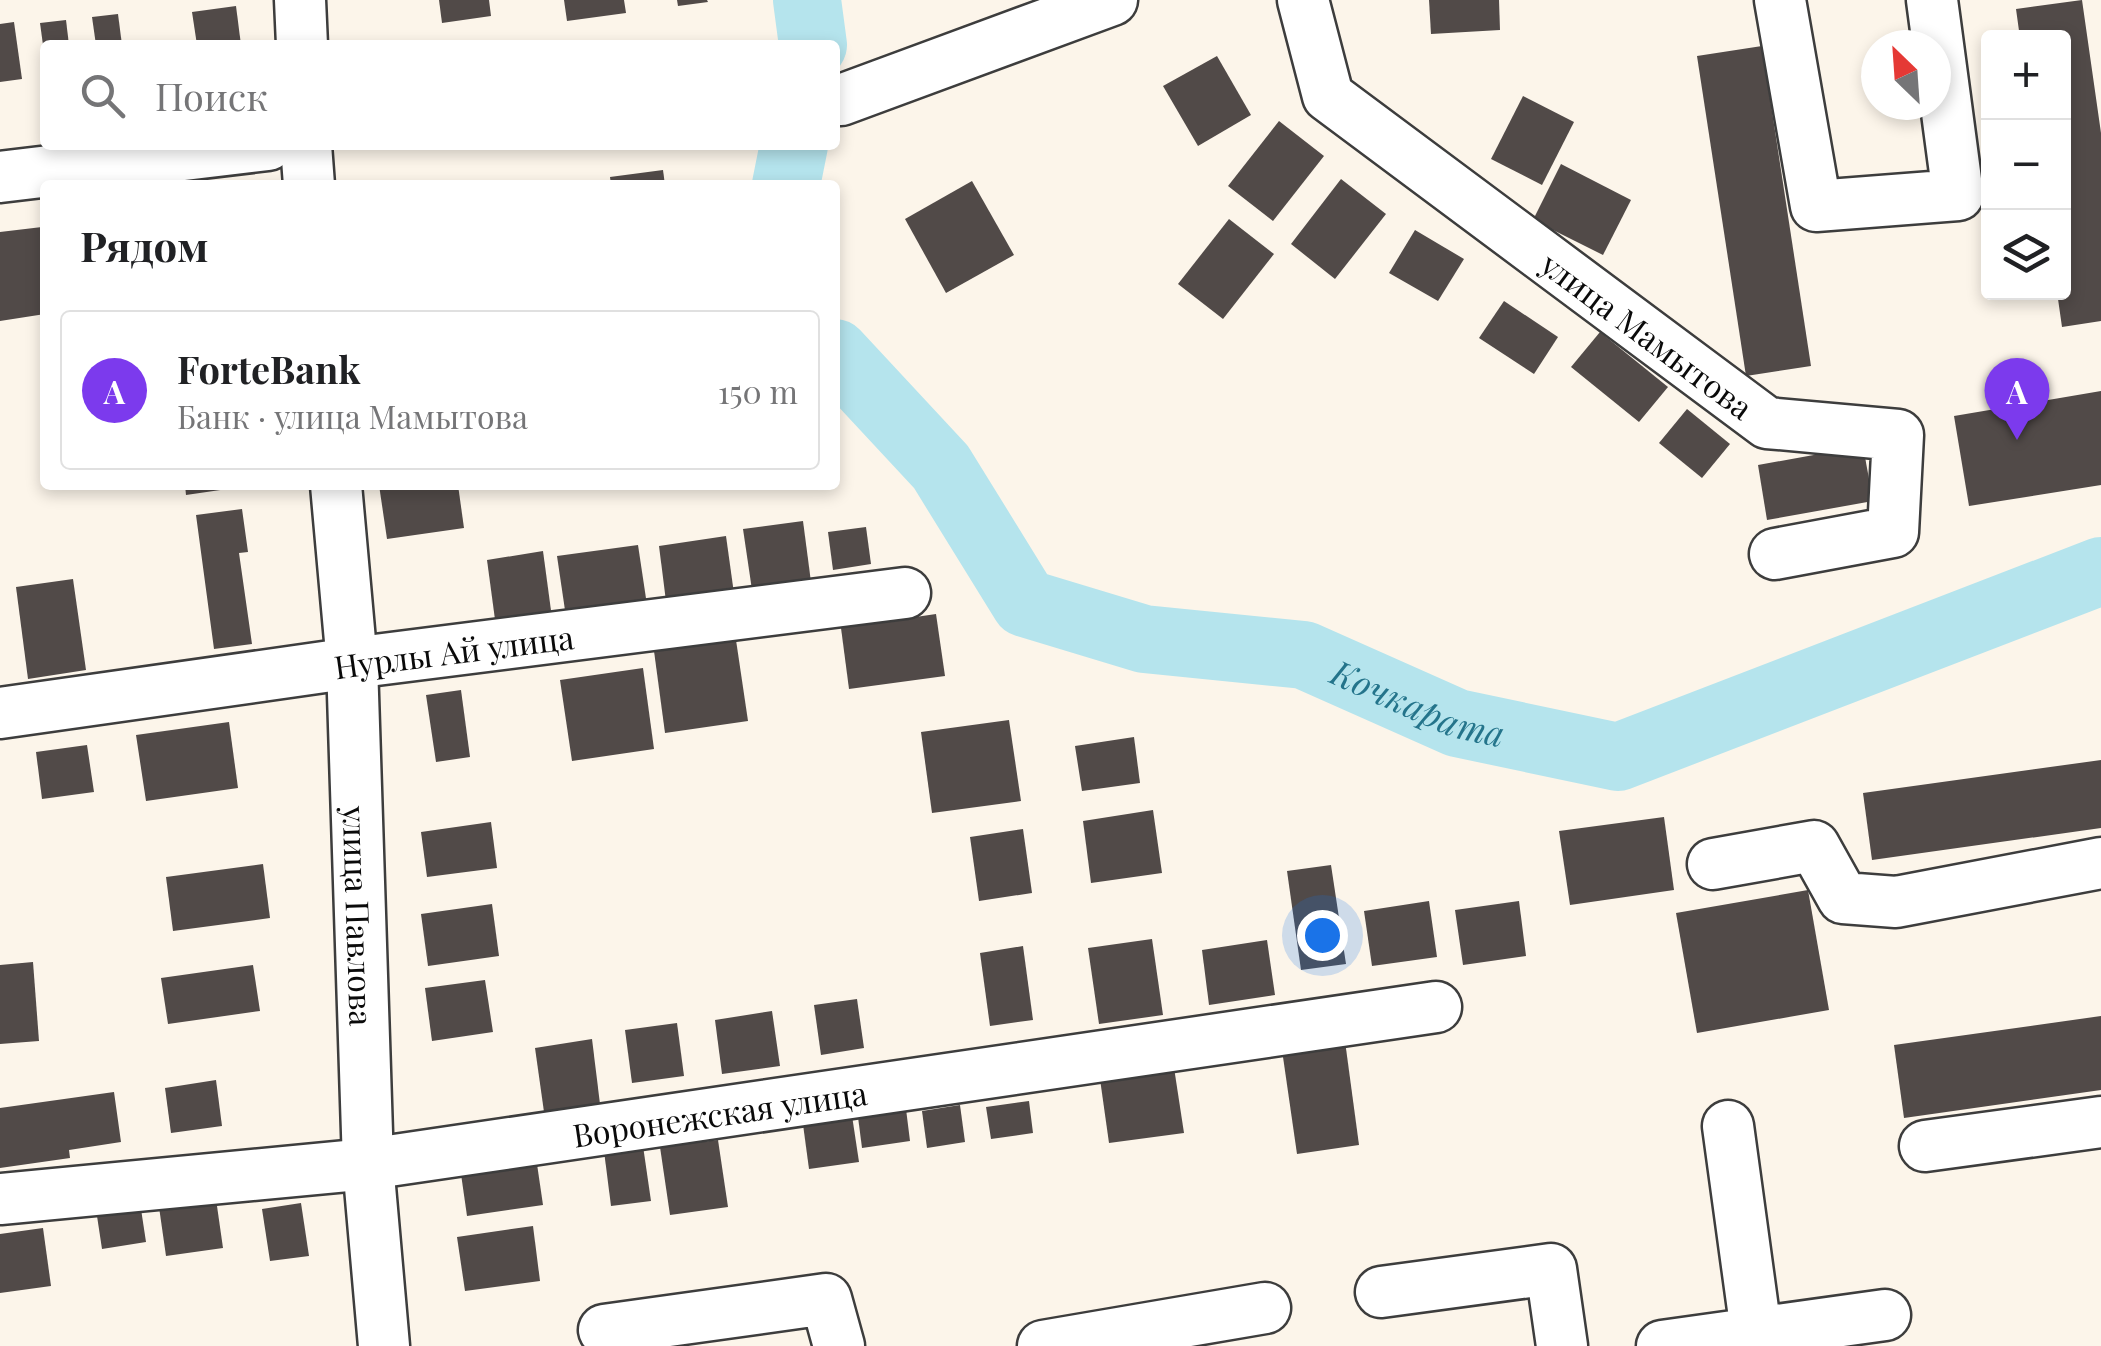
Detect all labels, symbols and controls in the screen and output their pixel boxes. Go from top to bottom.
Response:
north arrow [1861,30,1951,120]
map controls [1981,30,2071,300]
button: + [1981,30,2071,120]
search box [40,40,840,150]
icon: search [75,68,130,123]
text: Поиск [155,70,268,121]
button: − [1981,120,2071,210]
button: layers [1981,210,2071,300]
text: Рядом [80,217,208,273]
street label: улица Мамытова [1532,241,1762,427]
text: ForteBank [177,343,361,394]
pin: A [1984,358,2050,440]
text: A [104,369,125,412]
text: 150 m [718,369,798,412]
text: Банк · улица Мамытова [177,394,528,437]
street label: Нурлы Ай улица [331,614,576,687]
water label: Кочкарата [1323,646,1509,756]
street label: улица Павлова [335,805,385,1027]
your location [1297,910,1348,961]
street label: Воронежская улица [569,1069,870,1155]

